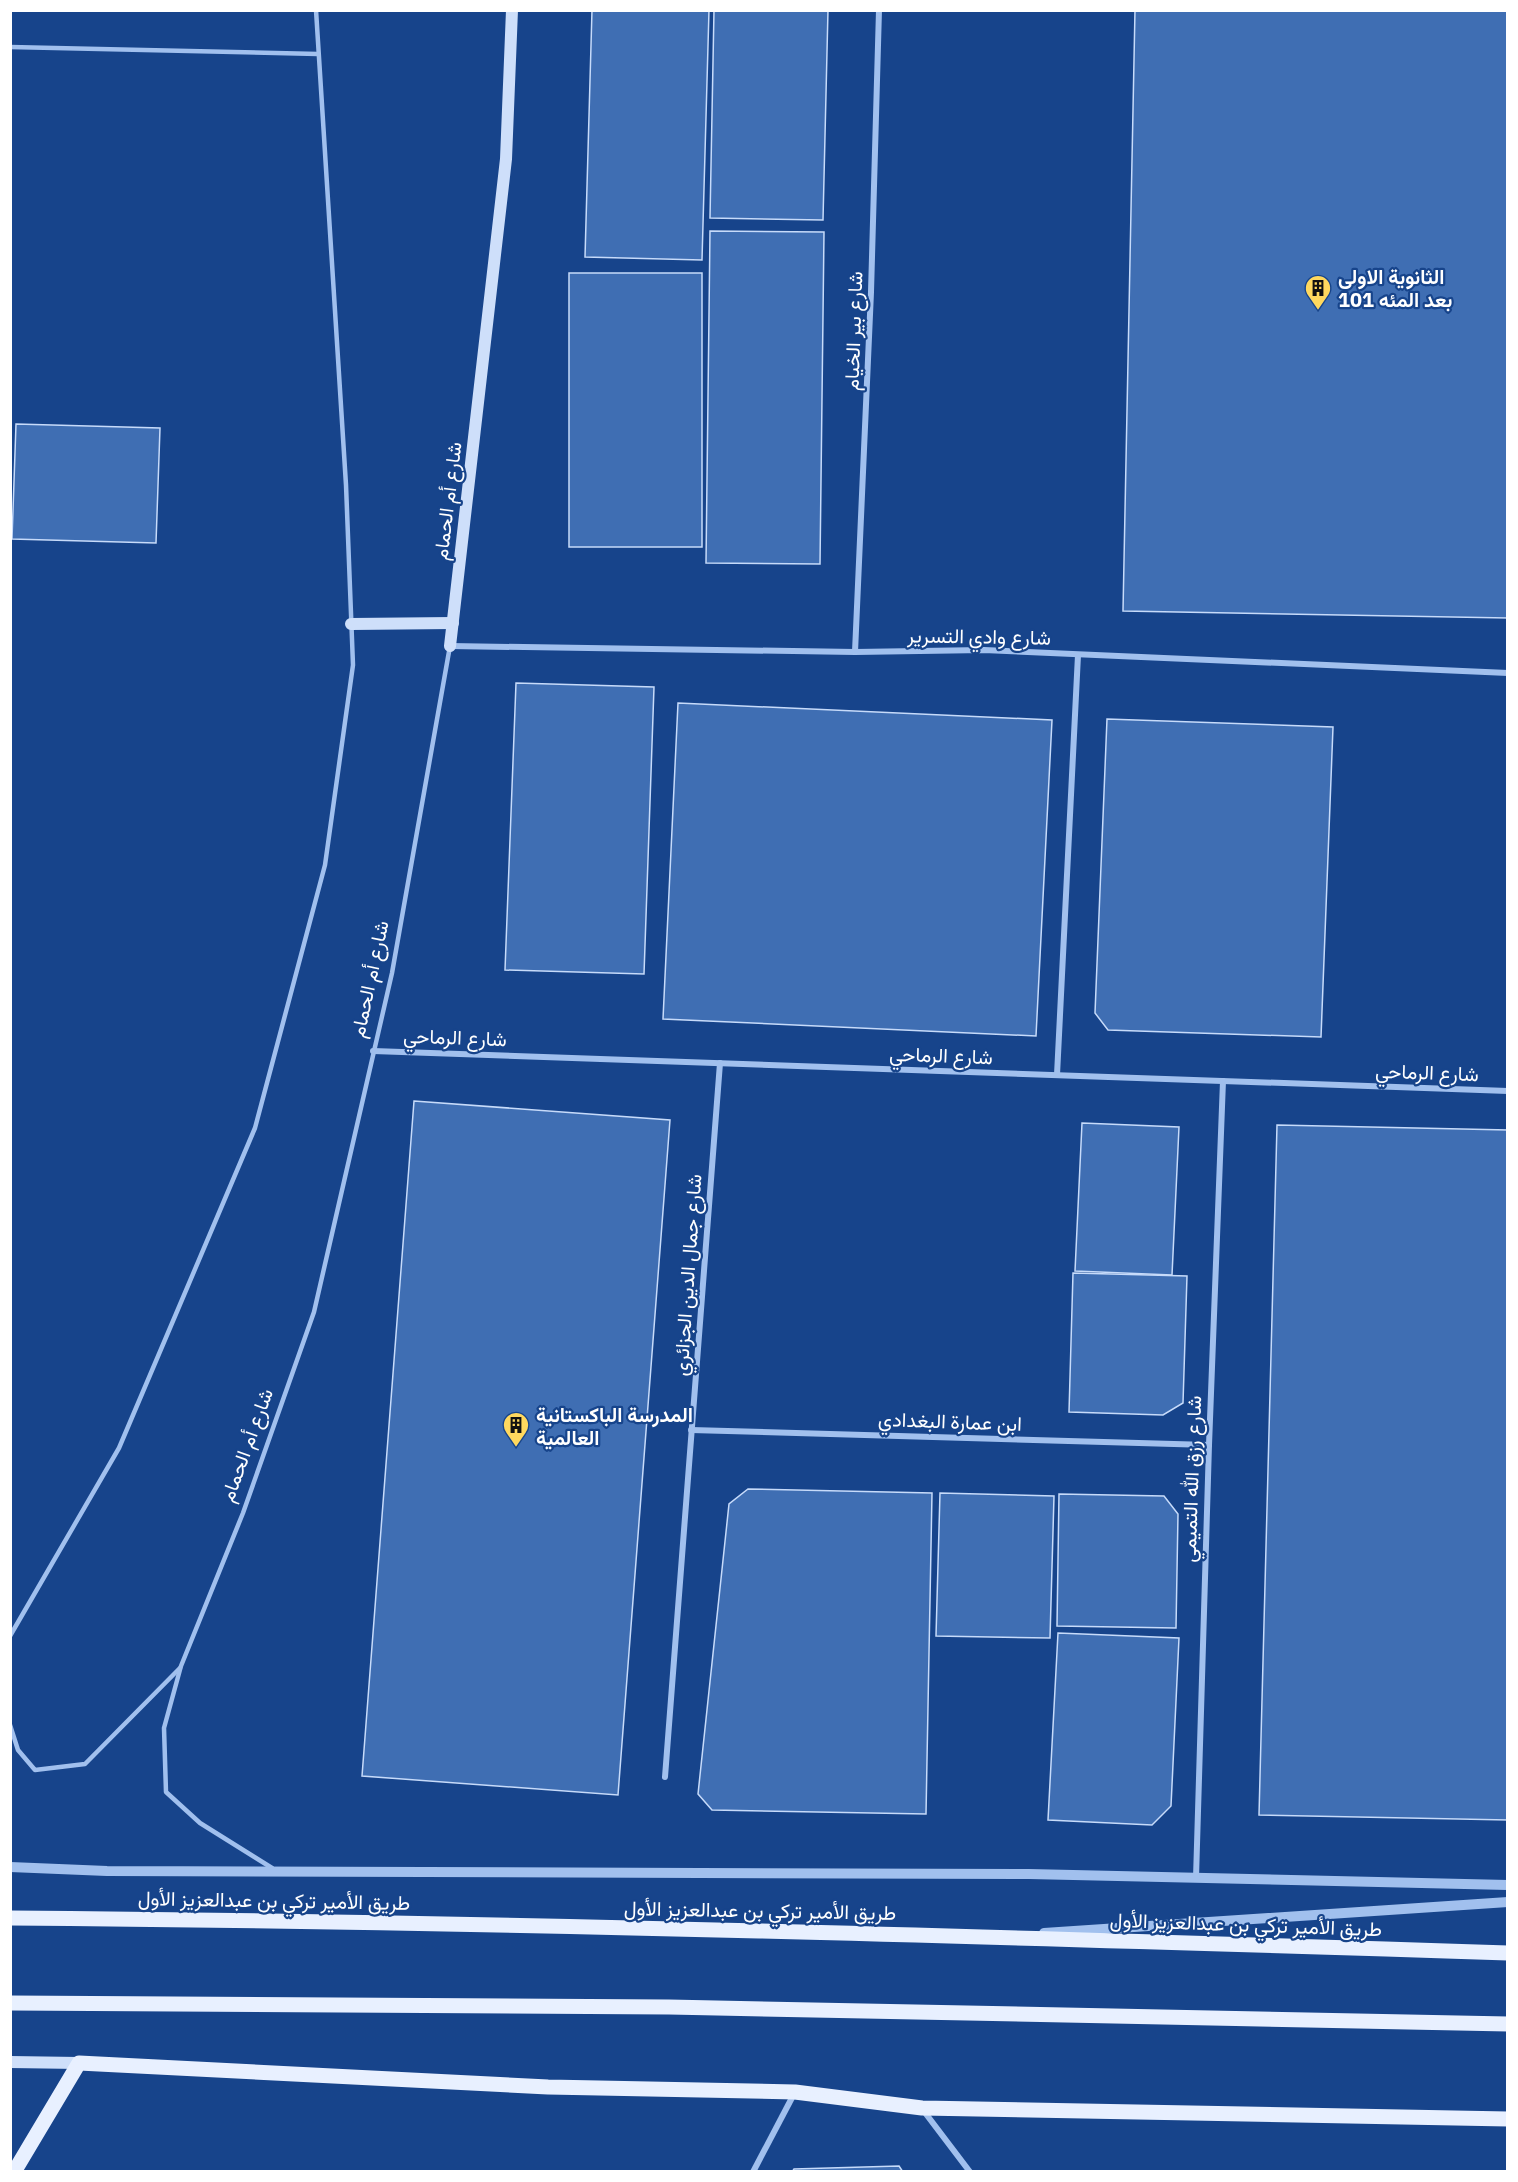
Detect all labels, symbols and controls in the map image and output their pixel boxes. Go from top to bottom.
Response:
place label: الثانوية الاولى بعد المئه 101 [1338,263,1452,313]
street label: شارع بير الخيام [837,271,870,391]
building icon: الثانوية الاولى بعد المئه 101 [1303,273,1333,311]
street label: شارع أم الحمام [426,440,469,562]
street label: شارع وادي التسرير [906,621,1051,655]
street label: شارع أم الحمام [343,918,396,1040]
street label: شارع الرماحي [403,1022,507,1056]
street label: شارع الرماحي [889,1040,993,1074]
street label: شارع الرماحي [1375,1057,1479,1091]
street label: شارع جمال الدين الجزائري [666,1173,712,1377]
street label: شارع أم الحمام [213,1385,280,1506]
street label: شارع رزق الله التميمي [1175,1395,1211,1563]
place label: المدرسة الباكستانية العالمية [536,1401,693,1451]
street label: ابن عمارة البغدادي [877,1405,1022,1441]
building icon: المدرسة الباكستانية العالمية [501,1410,531,1448]
street label: طريق الأمير تركي بن عبدالعزيز الأول [138,1884,410,1920]
street label: طريق الأمير تركي بن عبدالعزيز الأول [624,1894,896,1930]
street label: طريق الأمير تركي بن عبدالعزيز الأول [1109,1906,1383,1946]

